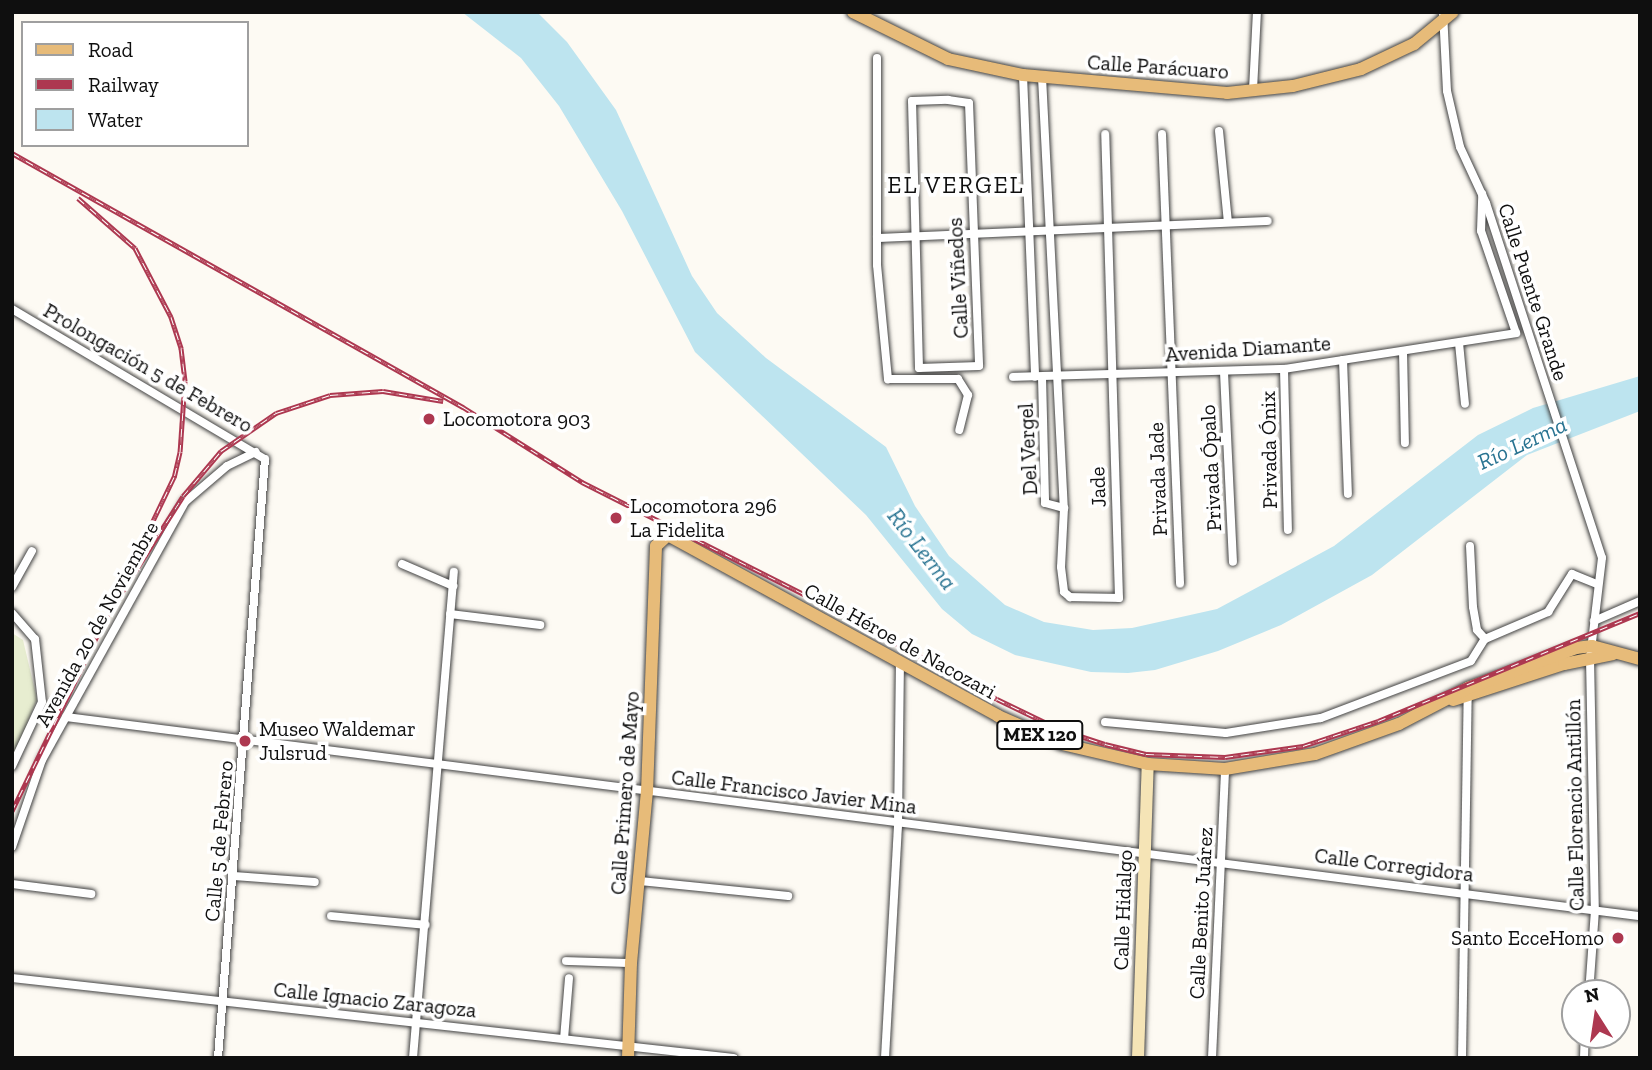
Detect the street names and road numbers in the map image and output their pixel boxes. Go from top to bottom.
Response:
street label: Calle Parácuaro [1086,49,1230,85]
street label: Calle Puente Grande [1492,200,1574,384]
street label: Calle Viñedos [942,216,974,340]
street label: Prolongación 5 de Febrero [39,298,257,438]
street label: Avenida Diamante [1164,331,1332,367]
street label: Privada Ónix [1255,391,1283,509]
street label: Del Vergel [1013,402,1043,496]
street label: Privada Ópalo [1195,404,1227,532]
street label: Privada Jade [1143,421,1173,537]
street label: Jade [1085,466,1111,508]
street label: Avenida 20 de Noviembre [30,517,164,731]
street label: Calle Héroe de Nacozari [800,578,1000,704]
street label: Calle Primero de Mayo [605,690,645,896]
street label: Calle Florencio Antillón [1561,698,1589,912]
road number: MEX 120 [996,720,1084,750]
street label: Calle 5 de Febrero [199,759,239,923]
street label: Calle Francisco Javier Mina [670,764,918,820]
street label: Calle Benito Juárez [1184,826,1218,1000]
street label: Calle Corregidora [1313,843,1475,887]
street label: Calle Hidalgo [1108,849,1138,971]
street label: Calle Ignacio Zaragoza [272,977,478,1023]

